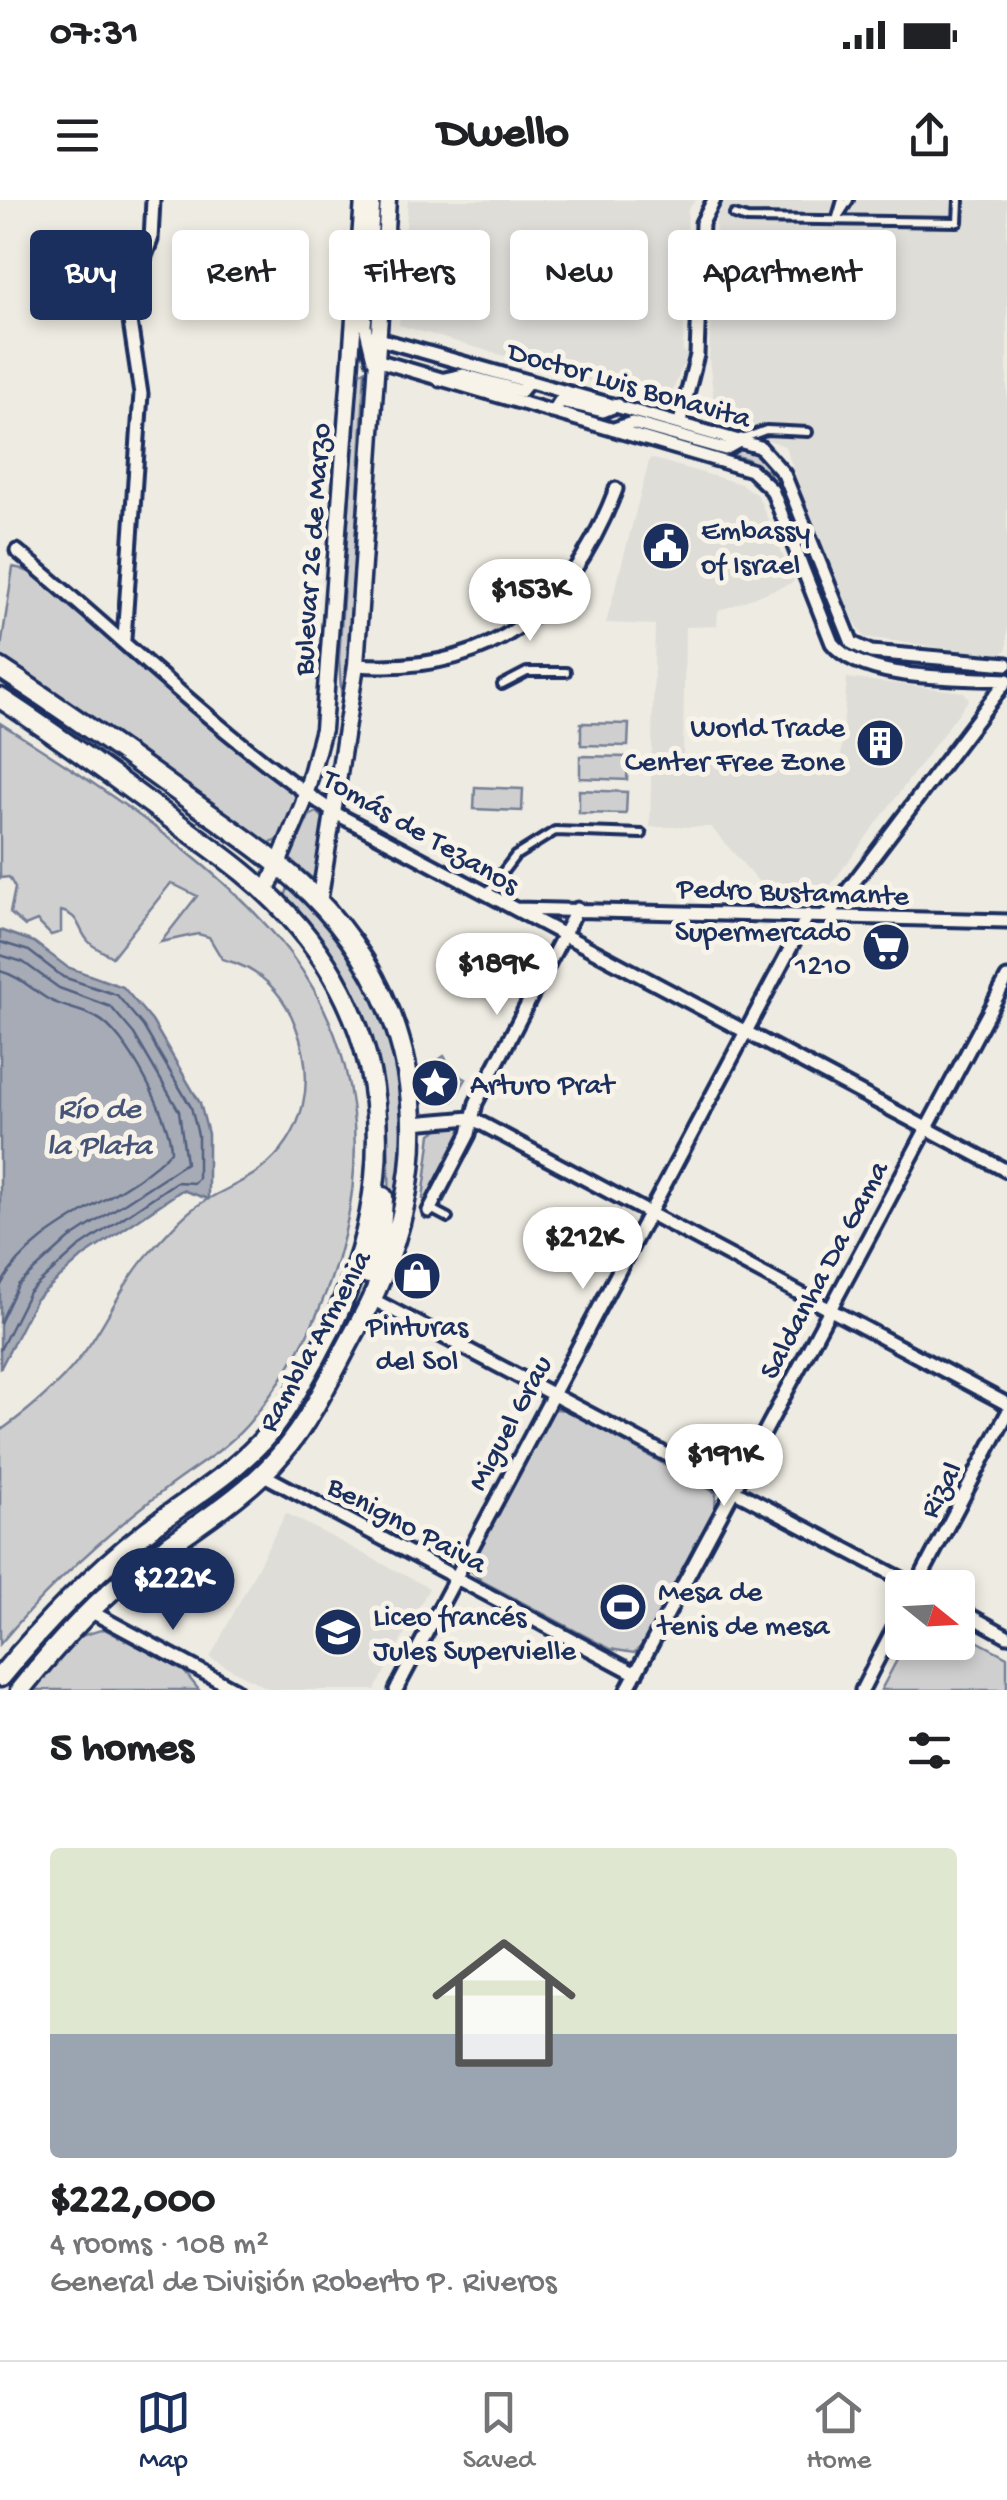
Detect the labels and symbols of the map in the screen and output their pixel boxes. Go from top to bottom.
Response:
street label: Doctor Luis Bonavita [501,335,756,439]
street label: Bulevar 26 de Marzo [288,422,341,678]
place label: Embassy of Israel [701,516,811,585]
public building icon: Embassy of Israel [640,520,692,572]
pin: $153K [460,559,600,644]
place label: World Trade Center Free Zone [625,713,846,782]
building icon: World Trade Center Free Zone [854,717,906,769]
street label: Tomás de Tezanos [313,762,525,905]
street label: Pedro Bustamante [675,873,910,916]
place label: Supermercado 1210 [675,917,851,986]
supermarket icon: Supermercado 1210 [860,921,912,973]
pin: $189K [427,933,567,1018]
place icon: Arturo Prat [409,1057,461,1109]
place label: Arturo Prat [470,1070,617,1105]
water label: Río de la Plata [46,1092,154,1167]
street label: Saldanha Da Gama [754,1155,899,1386]
pin: $212K [513,1207,653,1292]
street label: Rambla Armenia [253,1244,382,1439]
shop icon: Pinturas del Sol [391,1250,443,1302]
place label: Pinturas del Sol [365,1312,469,1381]
street label: Miguel Grau [462,1351,562,1498]
pin: $191K [654,1424,794,1509]
street label: Rizal [914,1457,972,1525]
street label: Benigno Paiva [319,1470,493,1584]
pin: $222K [103,1548,243,1633]
north arrow [885,1570,975,1660]
place label: Mesa de tenis de mesa [656,1577,831,1646]
sports icon: Mesa de tenis de mesa [597,1581,649,1633]
place label: Liceo francés Jules Supervielle [373,1602,577,1671]
school or university icon: Liceo francés Jules Supervielle [312,1606,364,1658]

